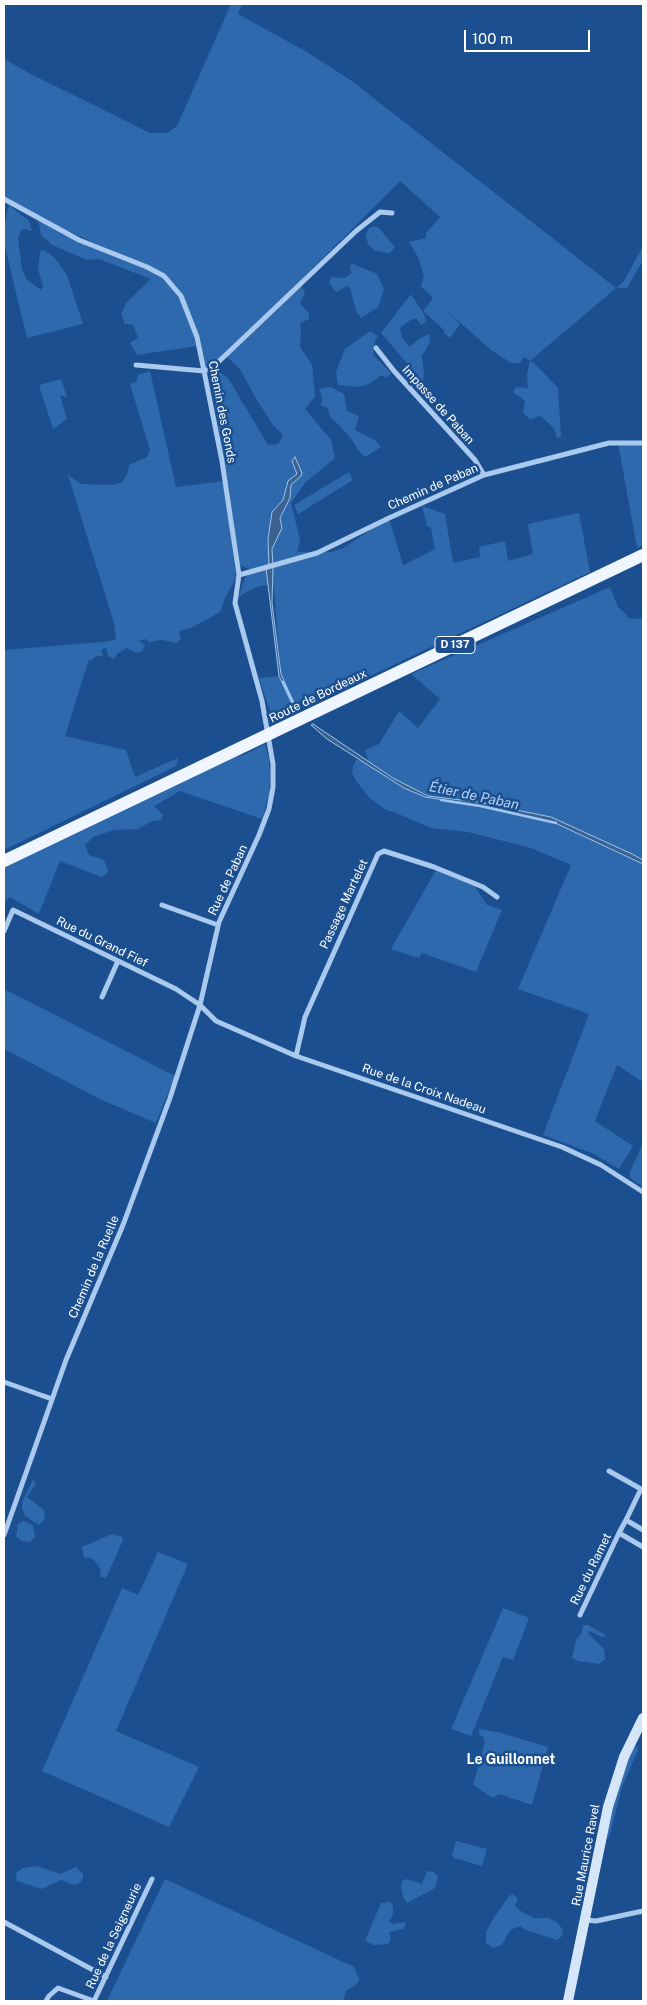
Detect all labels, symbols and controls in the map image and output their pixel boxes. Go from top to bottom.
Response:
scale bar [467,20,593,52]
text: 100 m [472,30,513,47]
street label: Chemin des Gonds [205,360,239,464]
street label: Impasse de Paban [399,363,477,447]
street label: Chemin de Paban [386,461,480,513]
road number: D 137 [435,636,475,654]
street label: Route de Bordeaux [267,666,369,726]
water label: Étier de Paban [428,778,520,814]
street label: Rue de Paban [205,842,251,918]
street label: Passage Martelet [317,857,371,951]
street label: Rue du Grand Fief [54,914,150,970]
street label: Rue de la Croix Nadeau [360,1061,488,1117]
street label: Chemin de la Ruelle [66,1213,122,1321]
street label: Rue du Ramet [567,1531,615,1607]
district label: Le Guillonnet [467,1752,555,1768]
street label: Rue Maurice Ravel [569,1803,603,1907]
street label: Rue de la Seigneurie [83,1881,145,1991]

